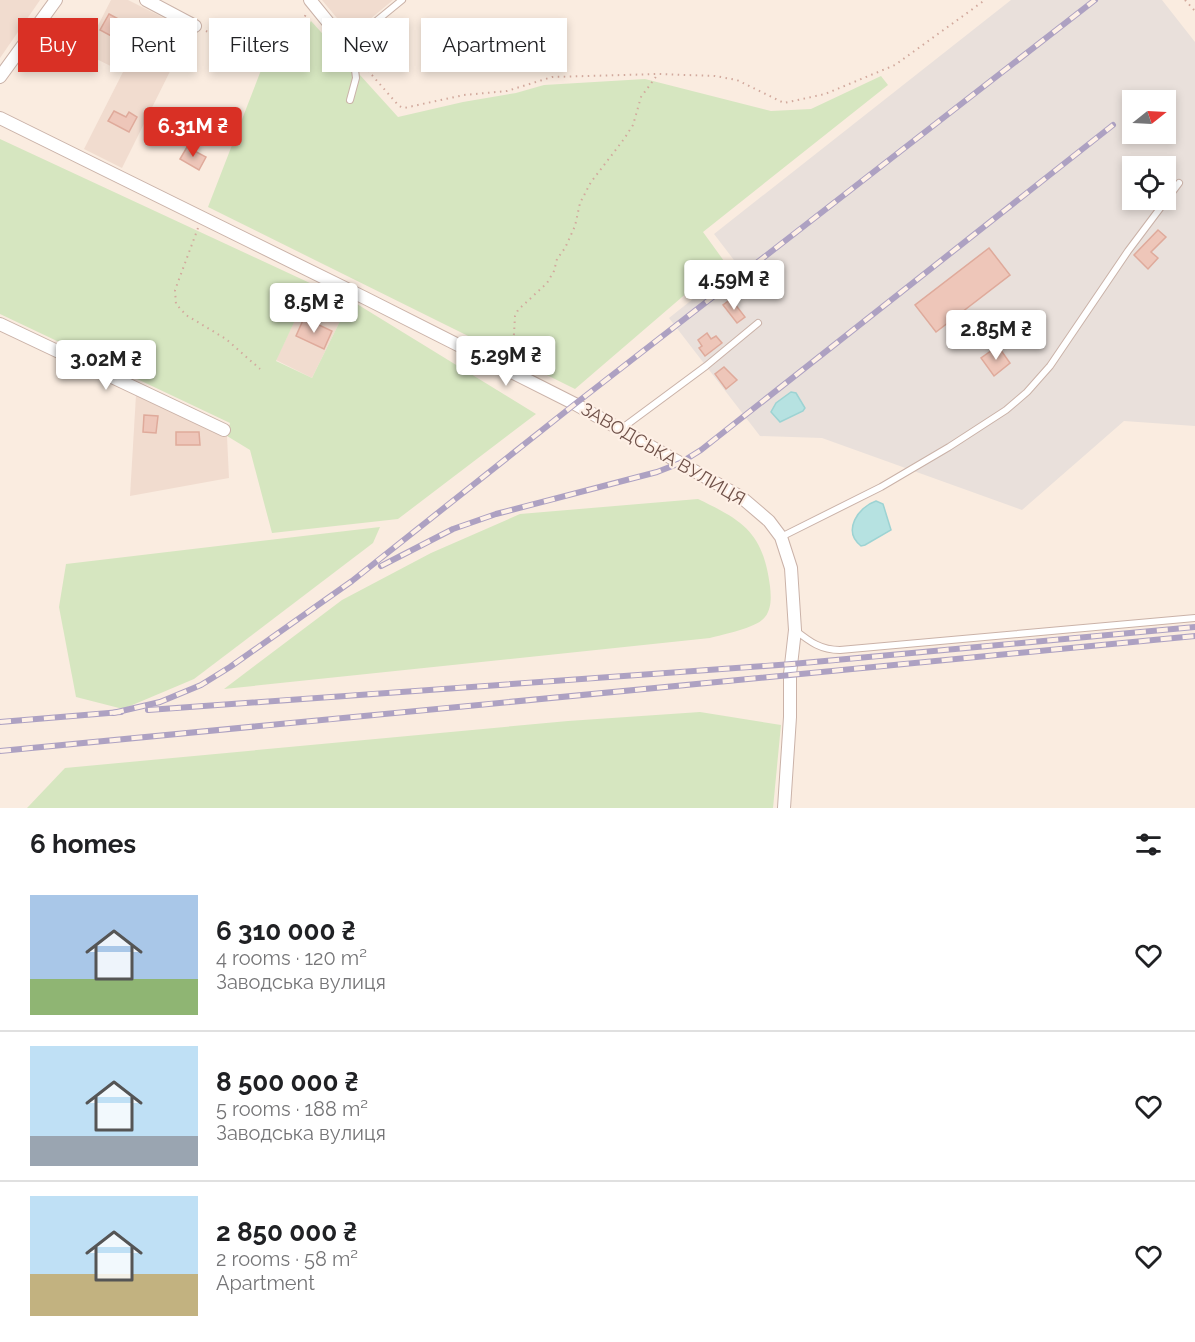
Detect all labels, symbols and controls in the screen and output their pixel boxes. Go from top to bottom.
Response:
chip: Buy [18,18,98,72]
chip: Rent [110,18,197,72]
chip: Filters [209,18,310,72]
chip: New [322,18,409,72]
chip: Apartment [421,18,567,72]
north arrow [1122,90,1176,144]
map controls [1122,90,1176,210]
pin: 6.31M ₴ [138,107,248,158]
text: 6.31M ₴ [158,114,228,138]
button: locate [1122,156,1176,210]
pin: 4.59M ₴ [679,260,789,311]
text: 4.59M ₴ [698,267,770,291]
pin: 8.5M ₴ [265,283,363,334]
text: 8.5M ₴ [284,290,344,314]
pin: 2.85M ₴ [941,310,1051,361]
text: 2.85M ₴ [960,317,1032,341]
pin: 5.29M ₴ [451,336,561,387]
pin: 3.02M ₴ [51,340,161,391]
text: 5.29M ₴ [470,343,542,367]
text: 3.02M ₴ [70,347,142,371]
street label: ЗАВОДСЬКА ВУЛИЦЯ [577,398,749,509]
icon: filters [1132,828,1165,861]
text: 6 homes [30,829,136,859]
text: 6 310 000 ₴ [216,916,356,946]
icon: home [78,919,150,991]
icon: heart [1132,939,1165,972]
text: 4 rooms · 120 m² [216,946,367,970]
text: Заводська вулиця [216,970,386,994]
text: 8 500 000 ₴ [216,1067,359,1097]
icon: home [78,1070,150,1142]
icon: heart [1132,1090,1165,1123]
text: 5 rooms · 188 m² [216,1097,368,1121]
text: Заводська вулиця [216,1121,386,1145]
text: 2 850 000 ₴ [216,1217,357,1247]
icon: home [78,1220,150,1292]
icon: heart [1132,1240,1165,1273]
text: 2 rooms · 58 m² [216,1247,358,1271]
text: Apartment [216,1271,315,1295]

